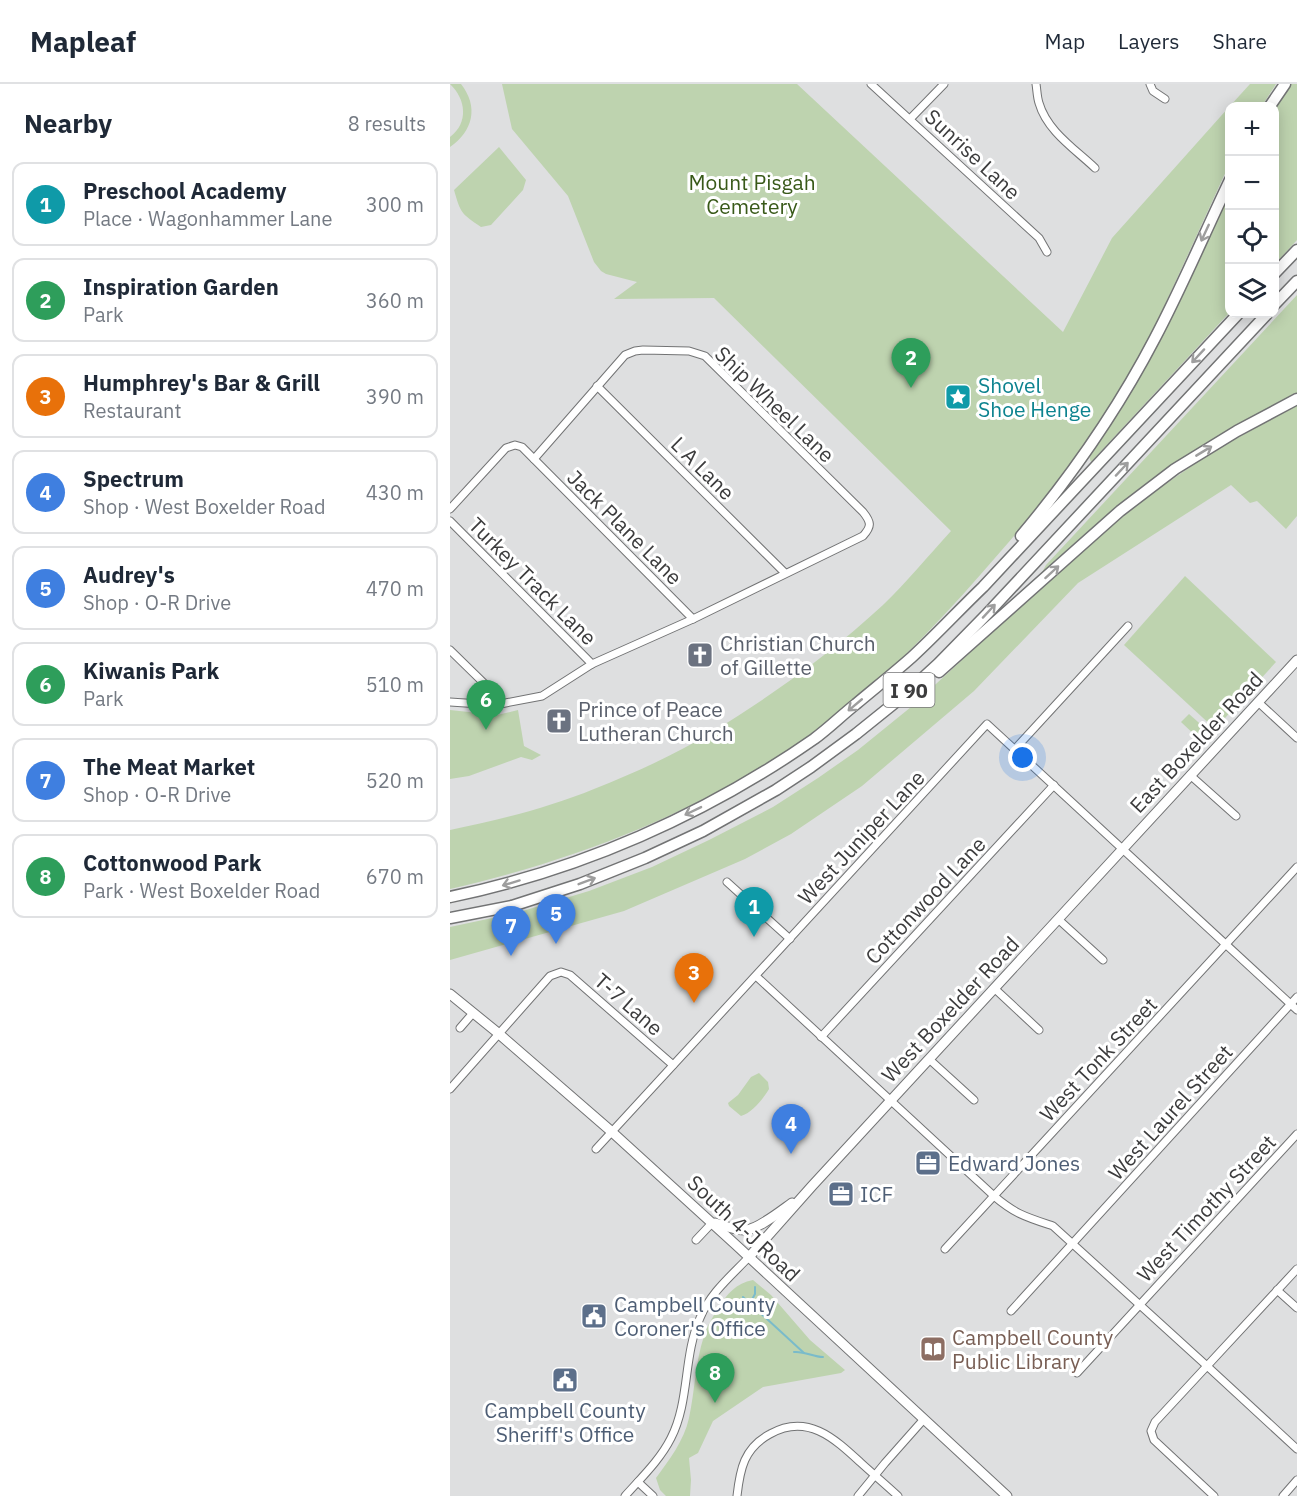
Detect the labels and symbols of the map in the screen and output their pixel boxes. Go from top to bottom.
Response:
street label: Sunrise Lane [919,103,1027,205]
park label: Mount Pisgah Cemetery [688,168,816,220]
one-way arrow [1198,224,1210,242]
pin: 2 [892,338,930,388]
street label: Ship Wheel Lane [709,340,841,468]
one-way arrow [1191,349,1205,364]
place label: Shovel Shoe Henge [978,371,1091,423]
place icon: Shovel Shoe Henge [943,382,973,412]
street label: L A Lane [665,430,741,506]
one-way arrow [1195,445,1212,457]
one-way arrow [1115,461,1129,476]
street label: Jack Plane Lane [561,463,689,591]
street label: Turkey Track Lane [463,511,603,651]
one-way arrow [1044,565,1059,579]
one-way arrow [982,604,996,619]
place label: Christian Church of Gillette [720,629,876,681]
church icon: Christian Church of Gillette [685,640,715,670]
street label: East Boxelder Road [1123,665,1269,819]
road number: I 90 [884,673,934,707]
pin: 6 [466,680,506,730]
place label: Prince of Peace Lutheran Church [578,695,734,747]
one-way arrow [847,698,863,711]
church icon: Prince of Peace Lutheran Church [544,706,574,736]
your location [1008,743,1037,772]
street label: West Juniper Lane [792,764,930,910]
one-way arrow [684,806,702,818]
street label: Cottonwood Lane [859,830,991,970]
one-way arrow [577,875,596,886]
one-way arrow [502,878,521,889]
pin: 1 [734,888,774,937]
pin: 5 [536,894,576,944]
pin: 7 [492,906,530,956]
street label: West Boxelder Road [875,930,1025,1088]
pin: 3 [674,954,714,1003]
street label: T-7 Lane [589,967,669,1041]
street label: West Tonk Street [1033,991,1163,1127]
street label: West Laurel Street [1102,1038,1238,1186]
pin: 4 [772,1104,810,1154]
street label: West Timothy Street [1130,1128,1282,1288]
office icon: Edward Jones [913,1148,943,1178]
place label: Edward Jones [948,1149,1080,1177]
street label: South 4-J Road [682,1169,806,1287]
office icon: ICF [826,1179,856,1209]
place label: ICF [860,1180,893,1208]
place label: Campbell County Coroner's Office [614,1290,776,1342]
public building icon: Campbell County Coroner's Office [579,1301,609,1331]
place label: Campbell County Public Library [952,1323,1114,1375]
library icon: Campbell County Public Library [918,1334,948,1364]
pin: 8 [696,1354,734,1403]
public building icon: Campbell County Sheriff's Office [550,1365,580,1395]
place label: Campbell County Sheriff's Office [484,1396,646,1448]

